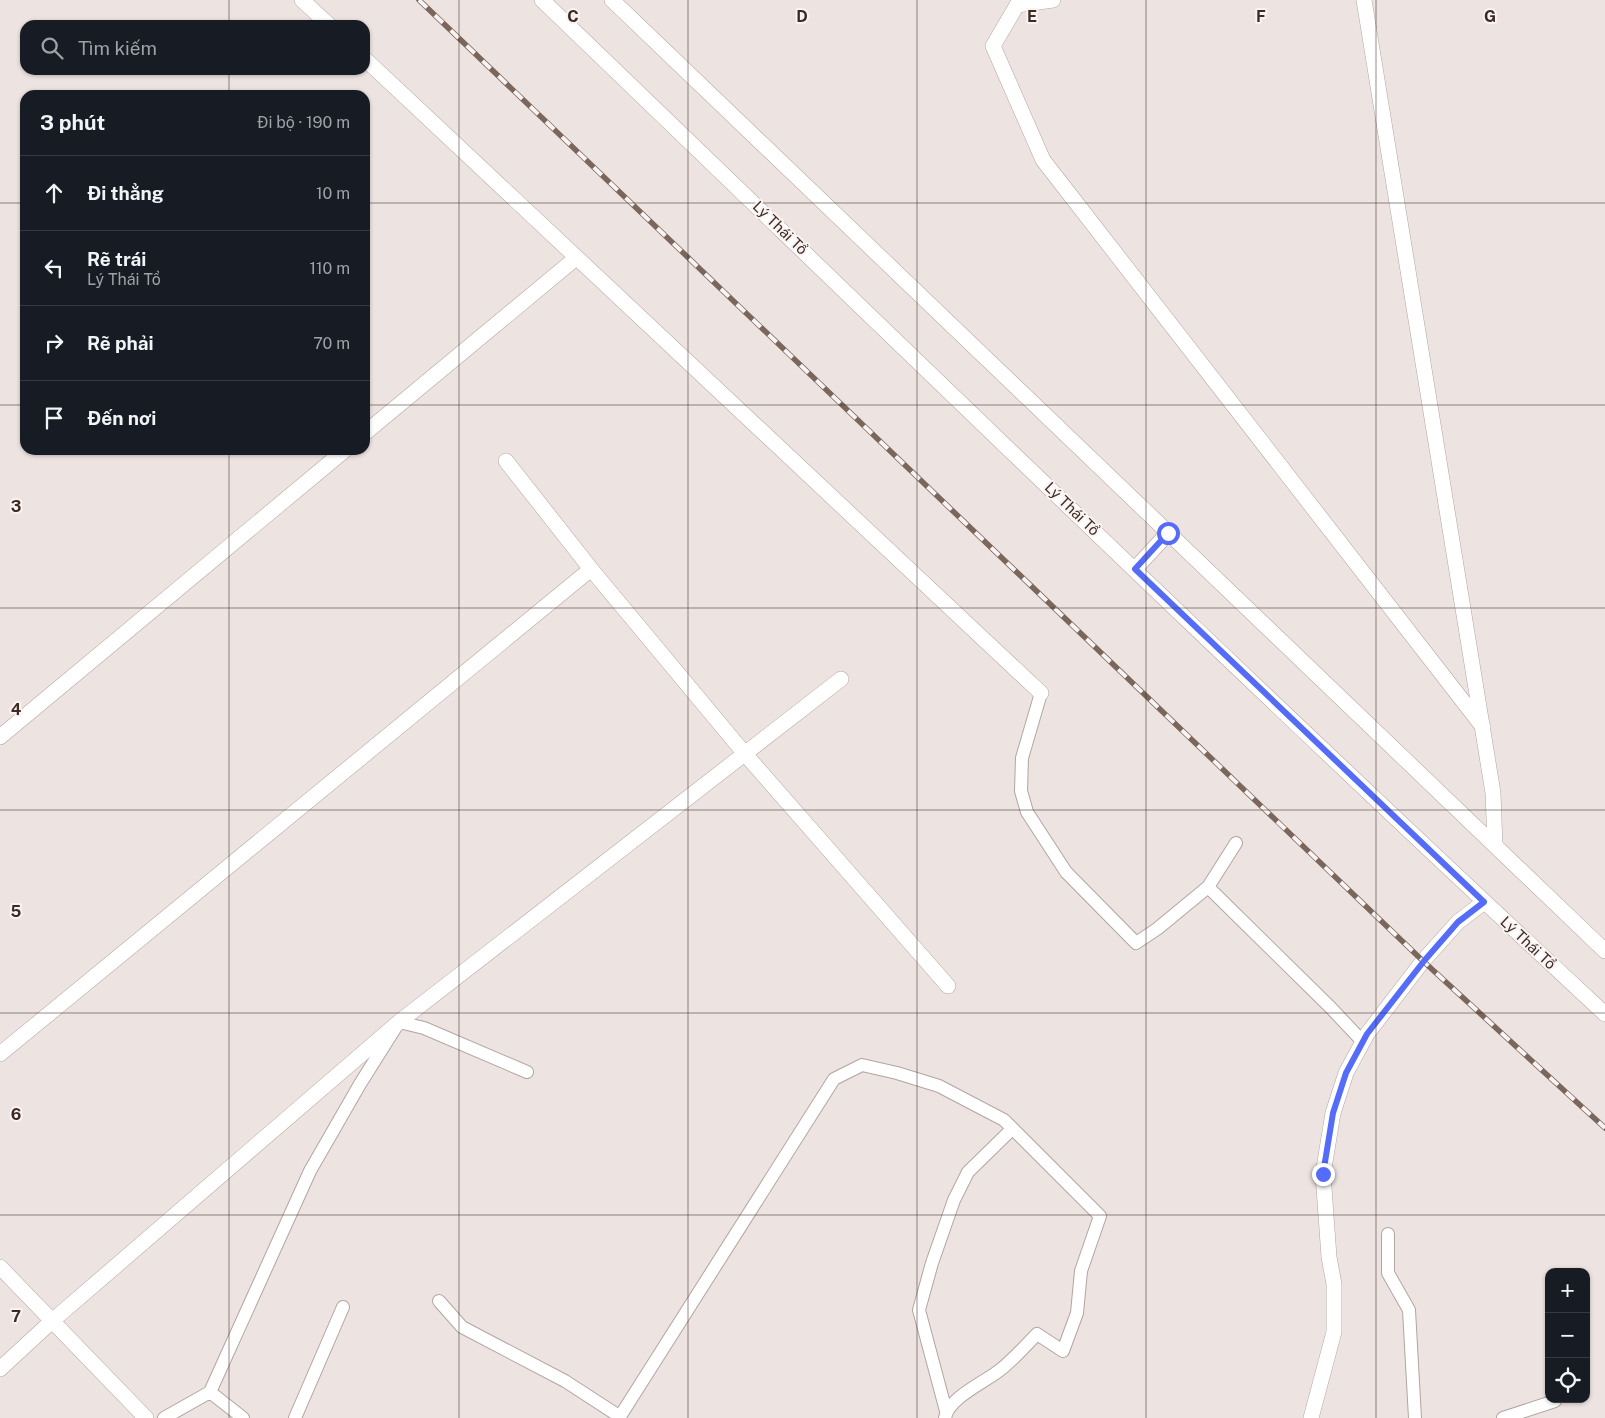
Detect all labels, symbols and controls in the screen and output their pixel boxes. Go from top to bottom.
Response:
text: C [567,7,579,26]
text: D [796,7,808,26]
text: E [1027,7,1037,26]
text: F [1256,7,1266,26]
text: G [1484,7,1496,26]
search box [20,20,370,75]
icon: search [38,34,66,62]
text: Tìm kiếm [78,37,157,59]
text: 3 phút [40,110,105,135]
text: Đi bộ · 190 m [257,113,350,132]
icon: ahead [40,179,68,207]
text: Đi thẳng [87,182,164,204]
text: 10 m [316,184,350,203]
street label: Lý Thái Tổ [750,197,811,258]
text: Rẽ trái [87,248,146,270]
icon: left [40,254,68,282]
text: 110 m [309,259,350,278]
text: Lý Thái Tổ [87,270,161,289]
icon: right [40,329,68,357]
text: Rẽ phải [87,332,154,354]
text: 70 m [313,334,350,353]
icon: arrive [40,404,68,432]
text: Đến nơi [87,407,156,429]
street label: Lý Thái Tổ [1042,478,1103,539]
text: 3 [11,497,21,516]
route start [1157,522,1180,545]
text: 4 [11,700,22,719]
text: 5 [11,902,22,921]
street label: Lý Thái Tổ [1497,913,1559,972]
text: 6 [11,1105,21,1124]
route end [1312,1163,1335,1186]
map controls [1545,1268,1590,1403]
button: + [1545,1268,1590,1313]
text: 7 [11,1307,21,1326]
button: − [1545,1313,1590,1358]
button: locate [1545,1358,1590,1403]

